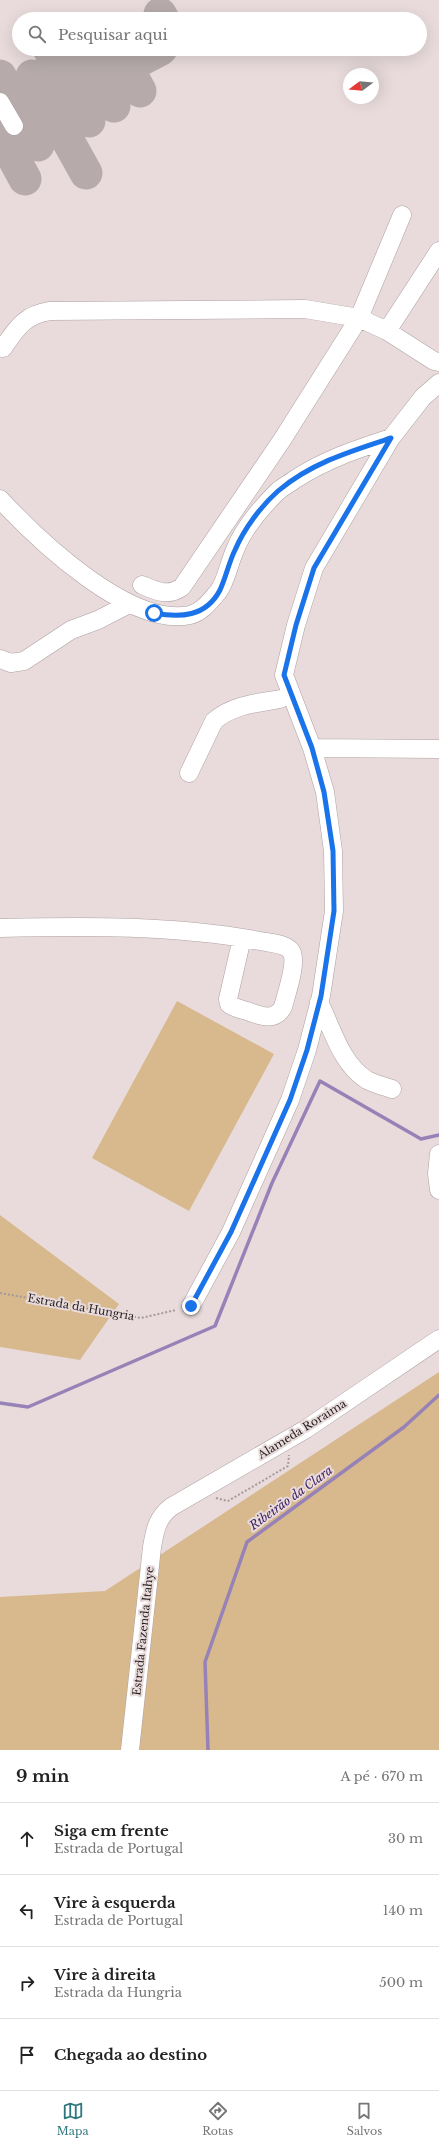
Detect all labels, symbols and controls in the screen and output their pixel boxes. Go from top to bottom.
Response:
search box [12,12,427,56]
icon: search [26,23,48,45]
text: Pesquisar aqui [58,25,168,44]
north arrow [343,68,379,104]
route start [145,604,163,622]
street label: Estrada da Hungria [27,1291,136,1323]
route end [182,1297,200,1315]
street label: Alameda Roraima [254,1396,350,1462]
water label: Ribeirão da Clara [245,1462,335,1533]
street label: Estrada Fazenda Itahye [129,1566,157,1696]
text: 9 min [16,1766,69,1787]
text: A pé · 670 m [340,1768,423,1785]
text: Siga em frente [54,1821,169,1840]
icon: ahead [16,1828,38,1850]
text: 30 m [388,1830,423,1847]
text: Estrada de Portugal [54,1840,183,1857]
text: Vire à esquerda [54,1893,176,1912]
icon: left [16,1900,38,1922]
text: 140 m [383,1902,423,1919]
text: Estrada de Portugal [54,1912,183,1929]
text: Vire à direita [54,1965,156,1984]
icon: right [16,1972,38,1994]
text: 500 m [379,1974,423,1991]
text: Estrada da Hungria [54,1984,182,2001]
icon: arrive [16,2044,38,2066]
text: Chegada ao destino [54,2045,207,2064]
tab: Mapa [57,2100,88,2138]
tab: Rotas [202,2100,233,2138]
tab: Salvos [347,2100,382,2138]

